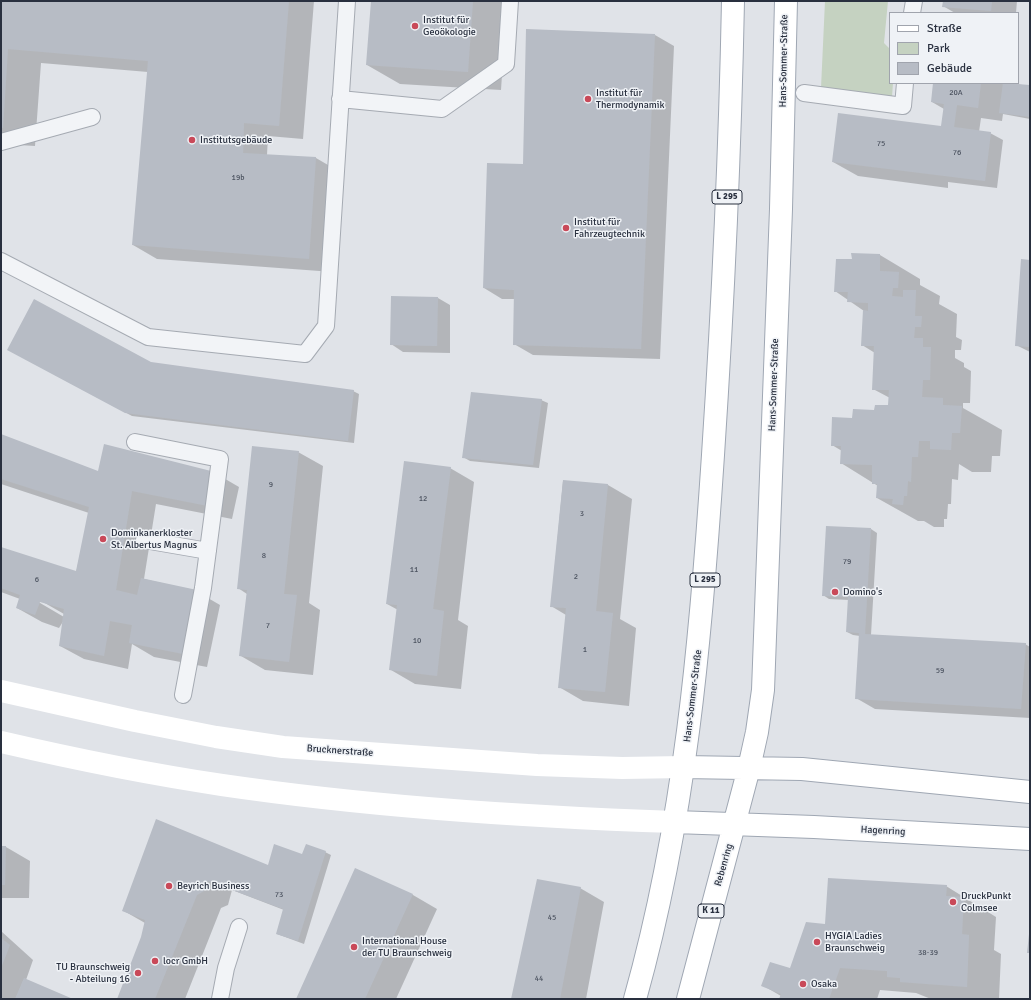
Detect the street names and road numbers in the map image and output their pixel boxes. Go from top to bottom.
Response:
street label: Hans-Sommer-Straße [777,14,791,108]
road number: L 295 [712,190,742,204]
street label: Hans-Sommer-Straße [766,338,782,432]
road number: L 295 [690,573,720,587]
street label: Hans-Sommer-Straße [681,649,705,743]
street label: Brucknerstraße [306,743,374,759]
street label: Hagenring [860,824,906,838]
street label: Rebenring [712,842,736,888]
road number: K 11 [698,904,724,918]

